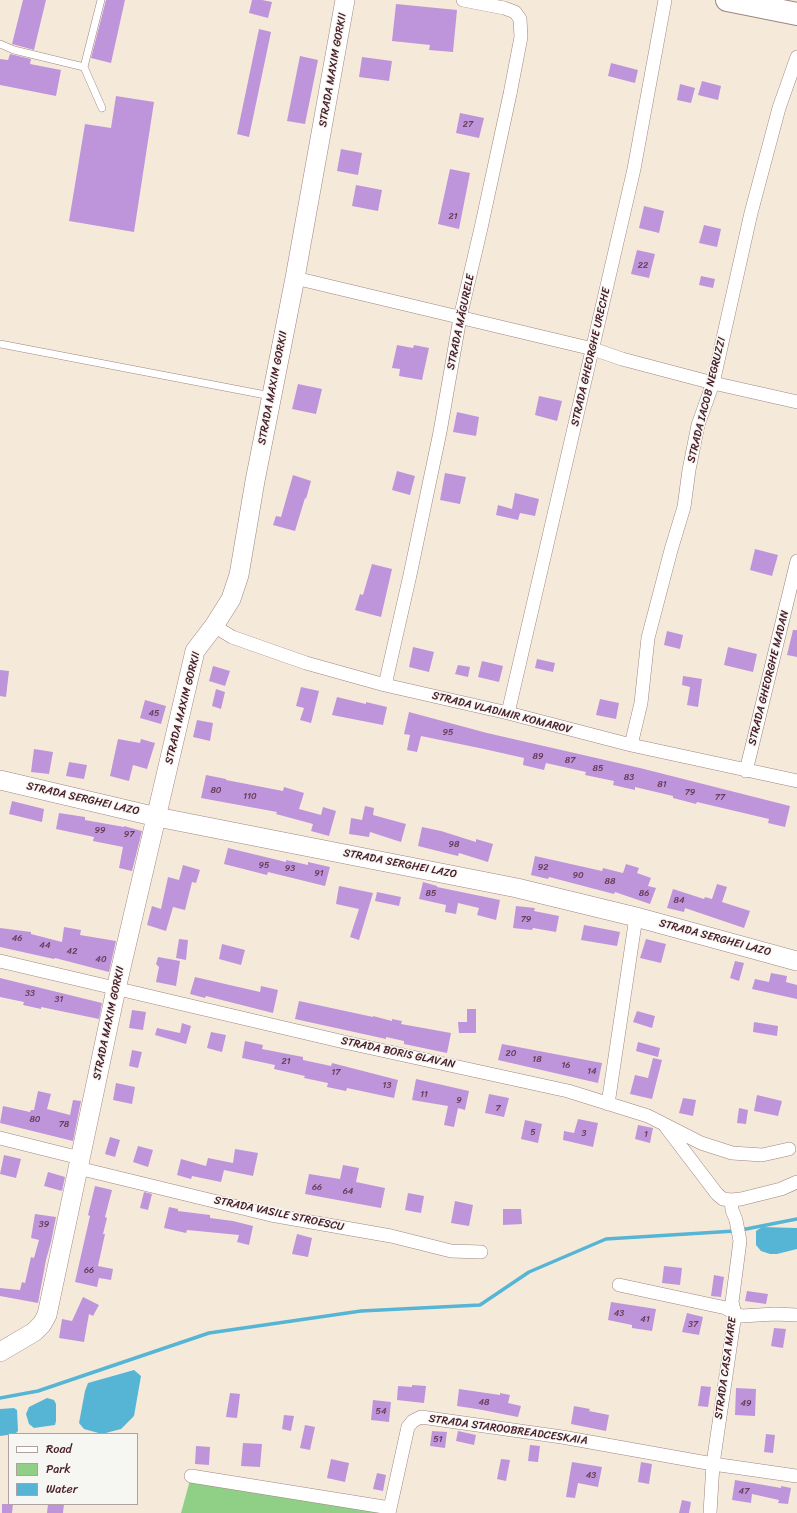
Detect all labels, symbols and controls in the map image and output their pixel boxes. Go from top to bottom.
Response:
street label: STRADA MAXIM GORKII [316,12,350,128]
house number: 27 [463,120,473,130]
house number: 21 [448,212,458,222]
house number: 22 [638,261,648,271]
street label: STRADA MĂGURELE [444,273,478,371]
street label: STRADA GHEORGHE URECHE [569,286,613,428]
street label: STRADA MAXIM GORKII [255,330,291,446]
street label: STRADA IACOB NEGRUZZI [685,336,729,464]
street label: STRADA GHEORGHE MADAN [746,609,792,747]
street label: STRADA MAXIM GORKII [163,650,203,766]
street label: STRADA VLADIMIR KOMAROV [431,689,573,737]
house number: 45 [148,709,160,719]
house number: 95 [442,728,454,738]
house number: 89 [533,752,543,762]
house number: 87 [565,756,575,766]
house number: 85 [593,764,603,774]
house number: 83 [624,773,634,783]
street label: STRADA SERGHEI LAZO [25,780,141,818]
house number: 81 [657,780,667,790]
house number: 80 [210,786,222,796]
house number: 79 [685,788,695,798]
house number: 110 [243,792,257,802]
house number: 77 [715,793,725,803]
house number: 99 [94,826,106,836]
house number: 97 [124,830,134,840]
house number: 98 [449,840,459,850]
street label: STRADA SERGHEI LAZO [342,846,458,882]
house number: 95 [258,861,270,871]
house number: 92 [538,863,548,873]
house number: 93 [285,864,295,874]
house number: 91 [314,869,324,879]
house number: 90 [572,871,584,881]
house number: 88 [605,877,615,887]
house number: 85 [426,889,436,899]
house number: 86 [639,889,649,899]
house number: 84 [673,896,685,906]
house number: 79 [521,915,531,925]
street label: STRADA SERGHEI LAZO [657,917,773,959]
house number: 46 [12,934,22,944]
house number: 44 [39,941,51,951]
house number: 42 [67,947,77,957]
house number: 40 [95,955,107,965]
street label: STRADA MAXIM GORKII [91,965,127,1081]
house number: 33 [25,989,35,999]
house number: 31 [55,995,63,1005]
street label: STRADA BORIS GLAVAN [340,1034,456,1072]
house number: 20 [506,1049,516,1059]
house number: 18 [532,1055,542,1065]
house number: 21 [281,1057,291,1067]
house number: 16 [562,1061,570,1071]
house number: 14 [587,1067,597,1077]
house number: 17 [332,1068,340,1078]
house number: 13 [383,1081,391,1091]
house number: 11 [420,1090,428,1100]
house number: 9 [456,1096,462,1106]
house number: 7 [495,1104,501,1114]
house number: 80 [29,1115,41,1125]
house number: 78 [59,1120,69,1130]
house number: 5 [530,1128,536,1138]
house number: 3 [582,1129,586,1139]
house number: 1 [644,1130,648,1140]
house number: 66 [312,1183,322,1193]
house number: 64 [343,1187,353,1197]
street label: STRADA VASILE STROESCU [213,1194,345,1234]
house number: 39 [39,1220,49,1230]
house number: 66 [84,1266,94,1276]
house number: 43 [614,1309,624,1319]
house number: 41 [640,1315,650,1325]
street label: STRADA CASA MARE [712,1316,740,1420]
house number: 37 [688,1320,698,1330]
house number: 48 [478,1398,490,1408]
house number: 49 [740,1399,752,1409]
house number: 54 [375,1407,387,1417]
street label: STRADA STAROOBREADCESKAIA [428,1412,588,1448]
legend [8,1433,138,1505]
house number: 51 [433,1435,443,1445]
text: Road [46,1438,72,1460]
text: Park [46,1458,71,1480]
house number: 43 [586,1471,596,1481]
text: Water [46,1478,78,1500]
house number: 47 [739,1487,749,1497]

